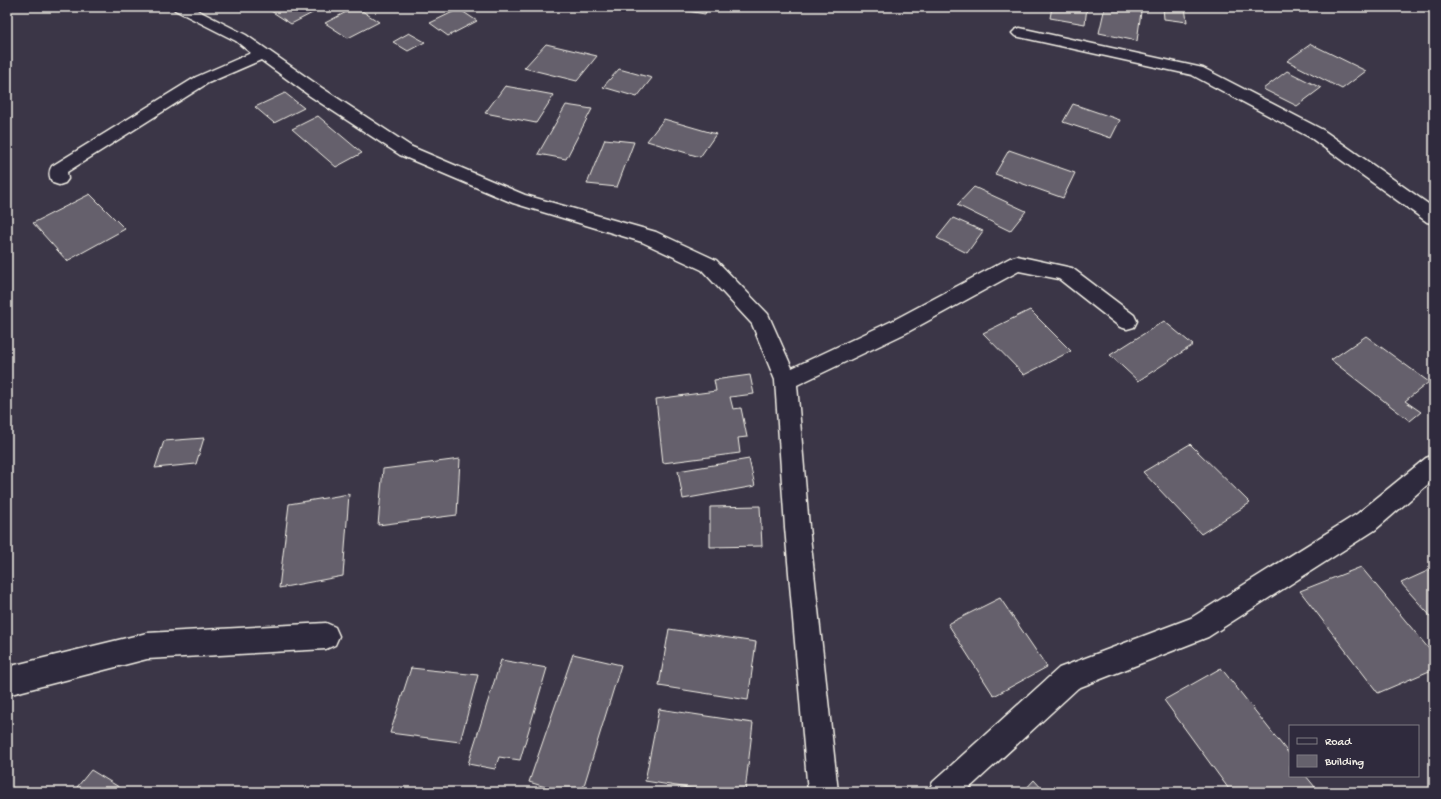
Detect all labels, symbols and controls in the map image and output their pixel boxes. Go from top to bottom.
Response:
legend [1289,725,1419,777]
text: Road [1325,736,1352,750]
text: Building [1324,756,1364,770]

